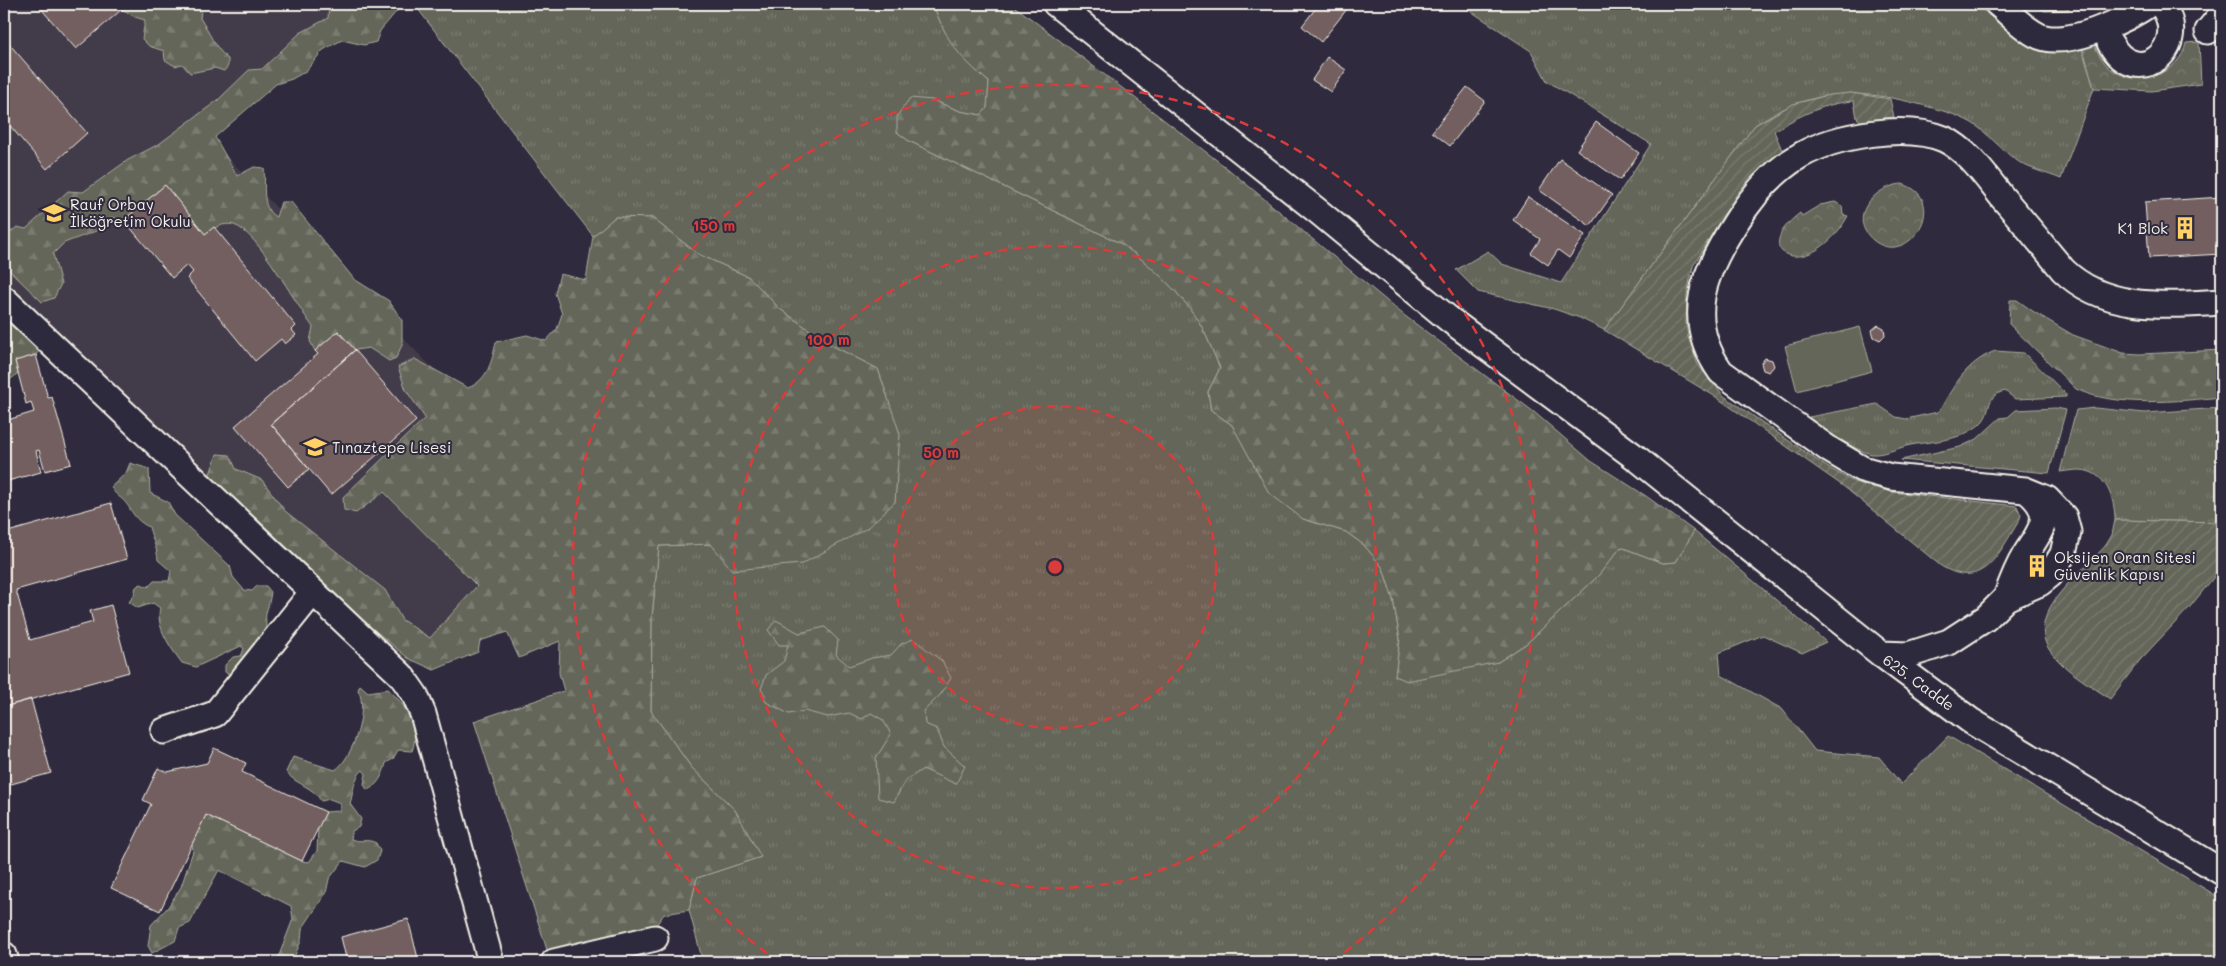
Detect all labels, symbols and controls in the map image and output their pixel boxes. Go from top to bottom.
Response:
place label: Rauf Orbay İlköğretim Okulu [70,194,191,231]
school or university icon: Rauf Orbay İlköğretim Okulu [41,200,67,226]
text: 150 m [693,215,735,235]
building icon: K1 Blok [2172,215,2198,241]
place label: K1 Blok [2117,218,2168,238]
text: 100 m [806,329,850,349]
school or university icon: Tınaztepe Lisesi [302,434,328,460]
place label: Tınaztepe Lisesi [332,437,451,457]
text: 50 m [923,442,959,462]
place label: Oksijen Oran Sitesi Güvenlik Kapısı [2054,547,2196,584]
building icon: Oksijen Oran Sitesi Güvenlik Kapısı [2024,553,2050,579]
centre of rings [1046,558,1064,576]
street label: 625. Cadde [1879,649,1959,715]

